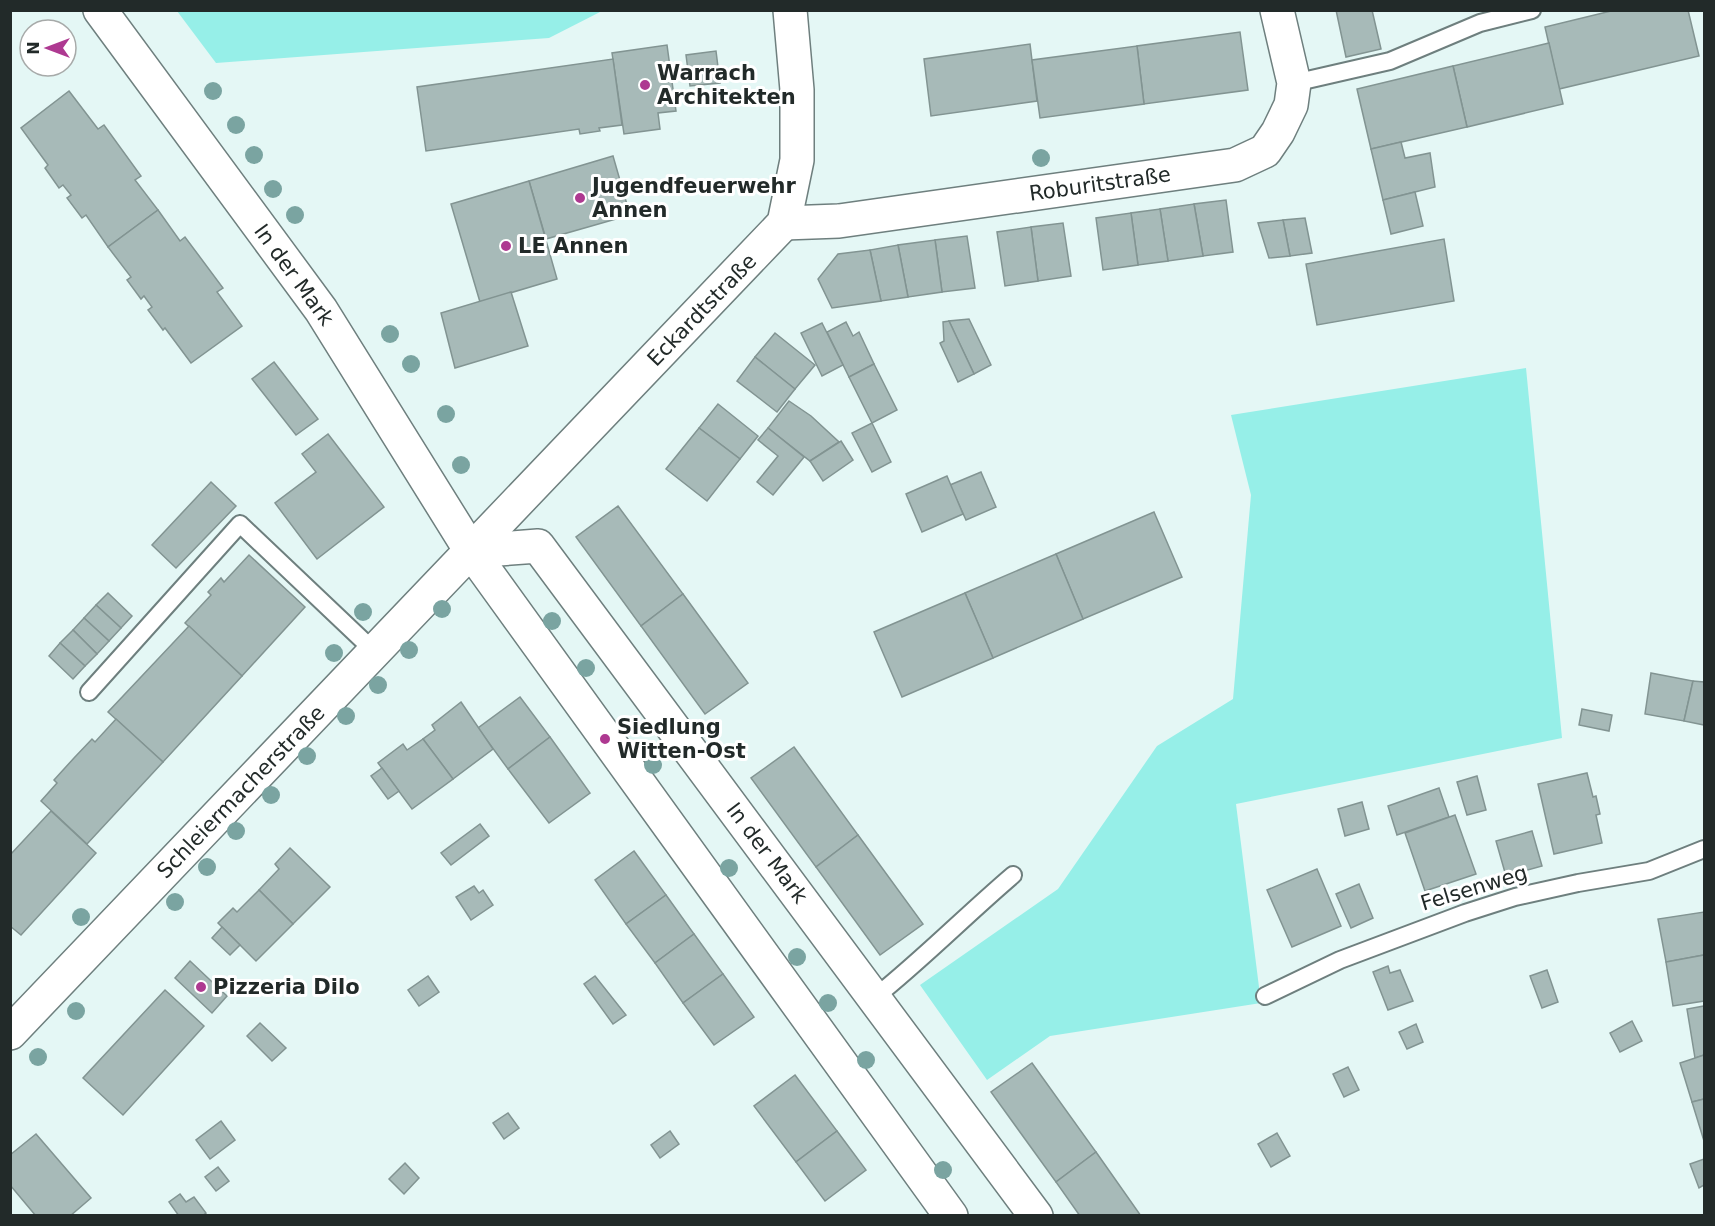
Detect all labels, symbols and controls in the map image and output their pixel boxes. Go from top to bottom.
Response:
north arrow [18,18,78,78]
text: N [24,41,43,55]
place label: Warrach Architekten [657,61,796,109]
marker: Warrach Architekten [638,78,652,92]
street label: Roburitstraße [1028,162,1172,206]
place label: Jugendfeuerwehr Annen [590,174,797,222]
marker: Jugendfeuerwehr Annen [573,191,587,205]
street label: In der Mark [249,220,339,331]
place label: LE Annen [518,234,628,258]
marker: LE Annen [499,239,513,253]
street label: Eckardtstraße [643,249,761,371]
street label: Schleiermacherstraße [152,701,330,883]
place label: Siedlung Witten-Ost [617,715,746,763]
marker: Siedlung Witten-Ost [598,732,612,746]
street label: In der Mark [721,798,813,909]
street label: Felsenweg [1418,860,1530,916]
place label: Pizzeria Dilo [213,975,360,999]
marker: Pizzeria Dilo [194,980,208,994]

